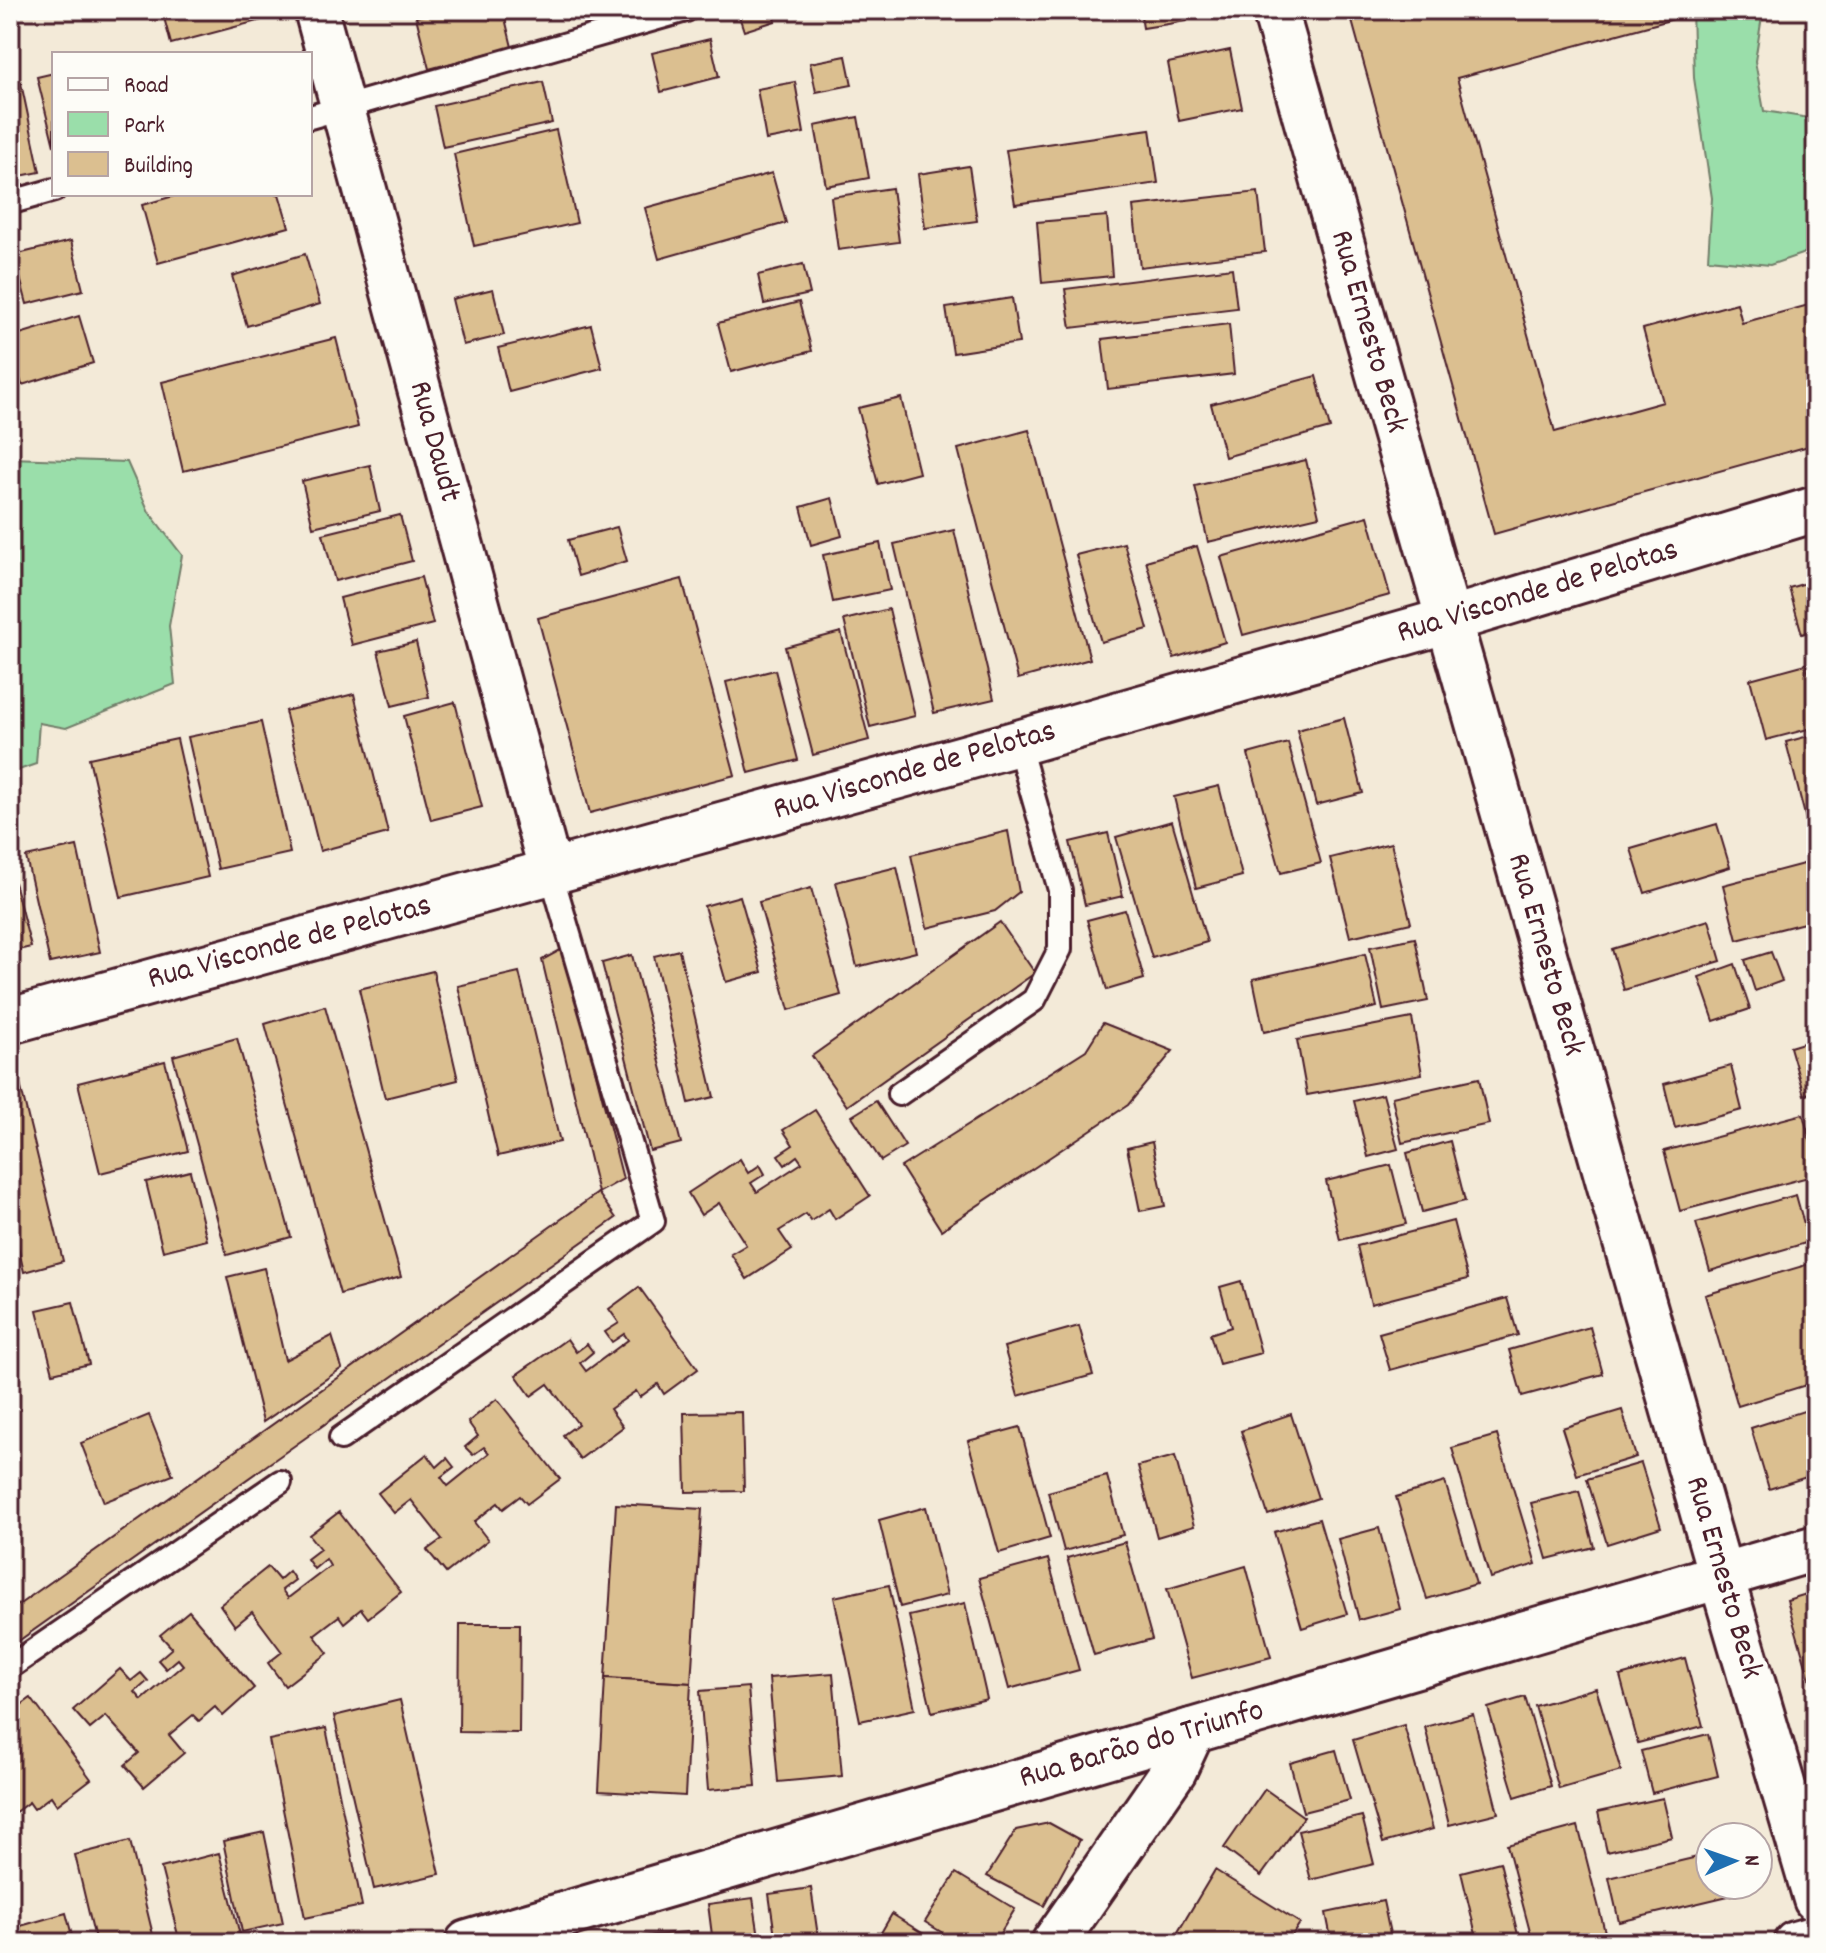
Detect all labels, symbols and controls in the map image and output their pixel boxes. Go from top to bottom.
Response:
legend [52,52,312,196]
text: Road [124,70,169,104]
text: Park [124,110,165,144]
text: Building [124,150,193,184]
street label: Rua Ernesto Beck [1316,225,1418,439]
street label: Rua Daudt [395,376,471,508]
street label: Rua Visconde de Pelotas [1392,528,1684,658]
street label: Rua Visconde de Pelotas [768,710,1062,834]
street label: Rua Ernesto Beck [1493,848,1595,1062]
street label: Rua Visconde de Pelotas [143,884,437,1004]
street label: Rua Ernesto Beck [1671,1471,1773,1685]
street label: Rua Barão do Triunfo [1014,1689,1270,1803]
north arrow [1694,1821,1774,1901]
text: N [1735,1854,1766,1867]

